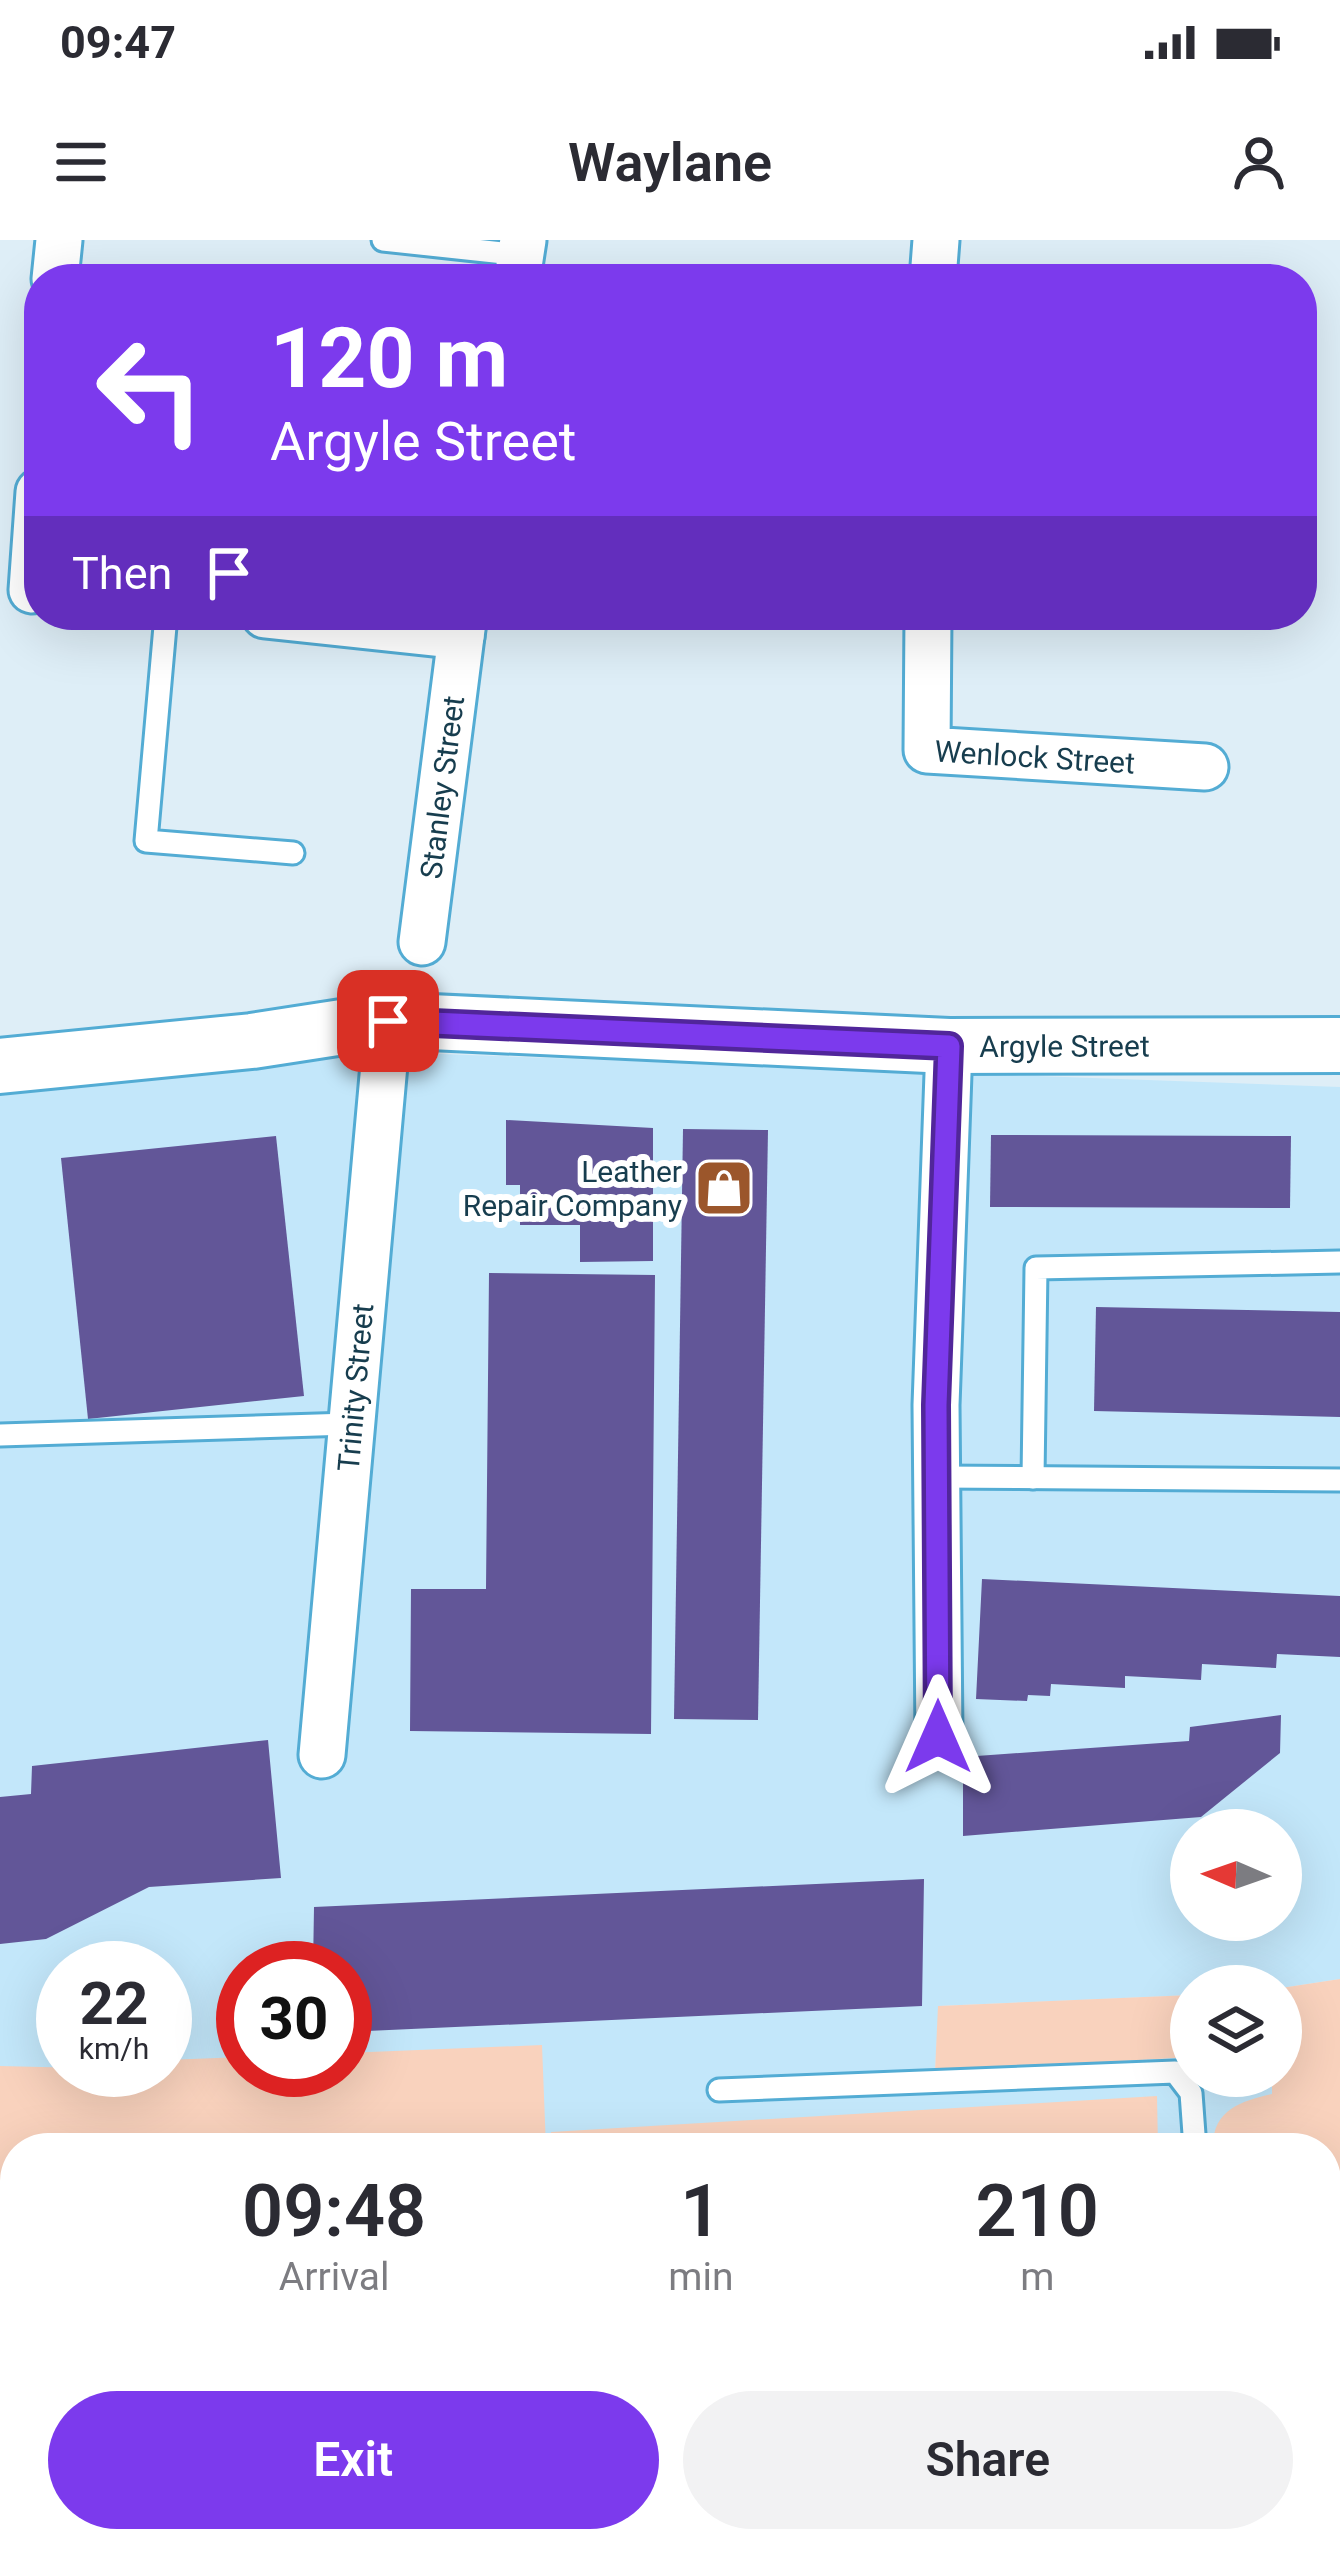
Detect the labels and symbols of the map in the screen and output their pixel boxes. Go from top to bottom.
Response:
street label: Stanley Street [413,694,471,881]
street label: Wenlock Street [934,733,1136,780]
pin [337,970,439,1072]
street label: Argyle Street [979,1028,1150,1063]
place label: Leather Repair Company [463,1154,682,1223]
shop icon: Leather Repair Company [693,1157,755,1219]
street label: Trinity Street [330,1302,380,1473]
position arrow [875,1674,1001,1800]
north arrow [1170,1809,1302,1941]
speed limit sign: 30 [216,1941,372,2097]

